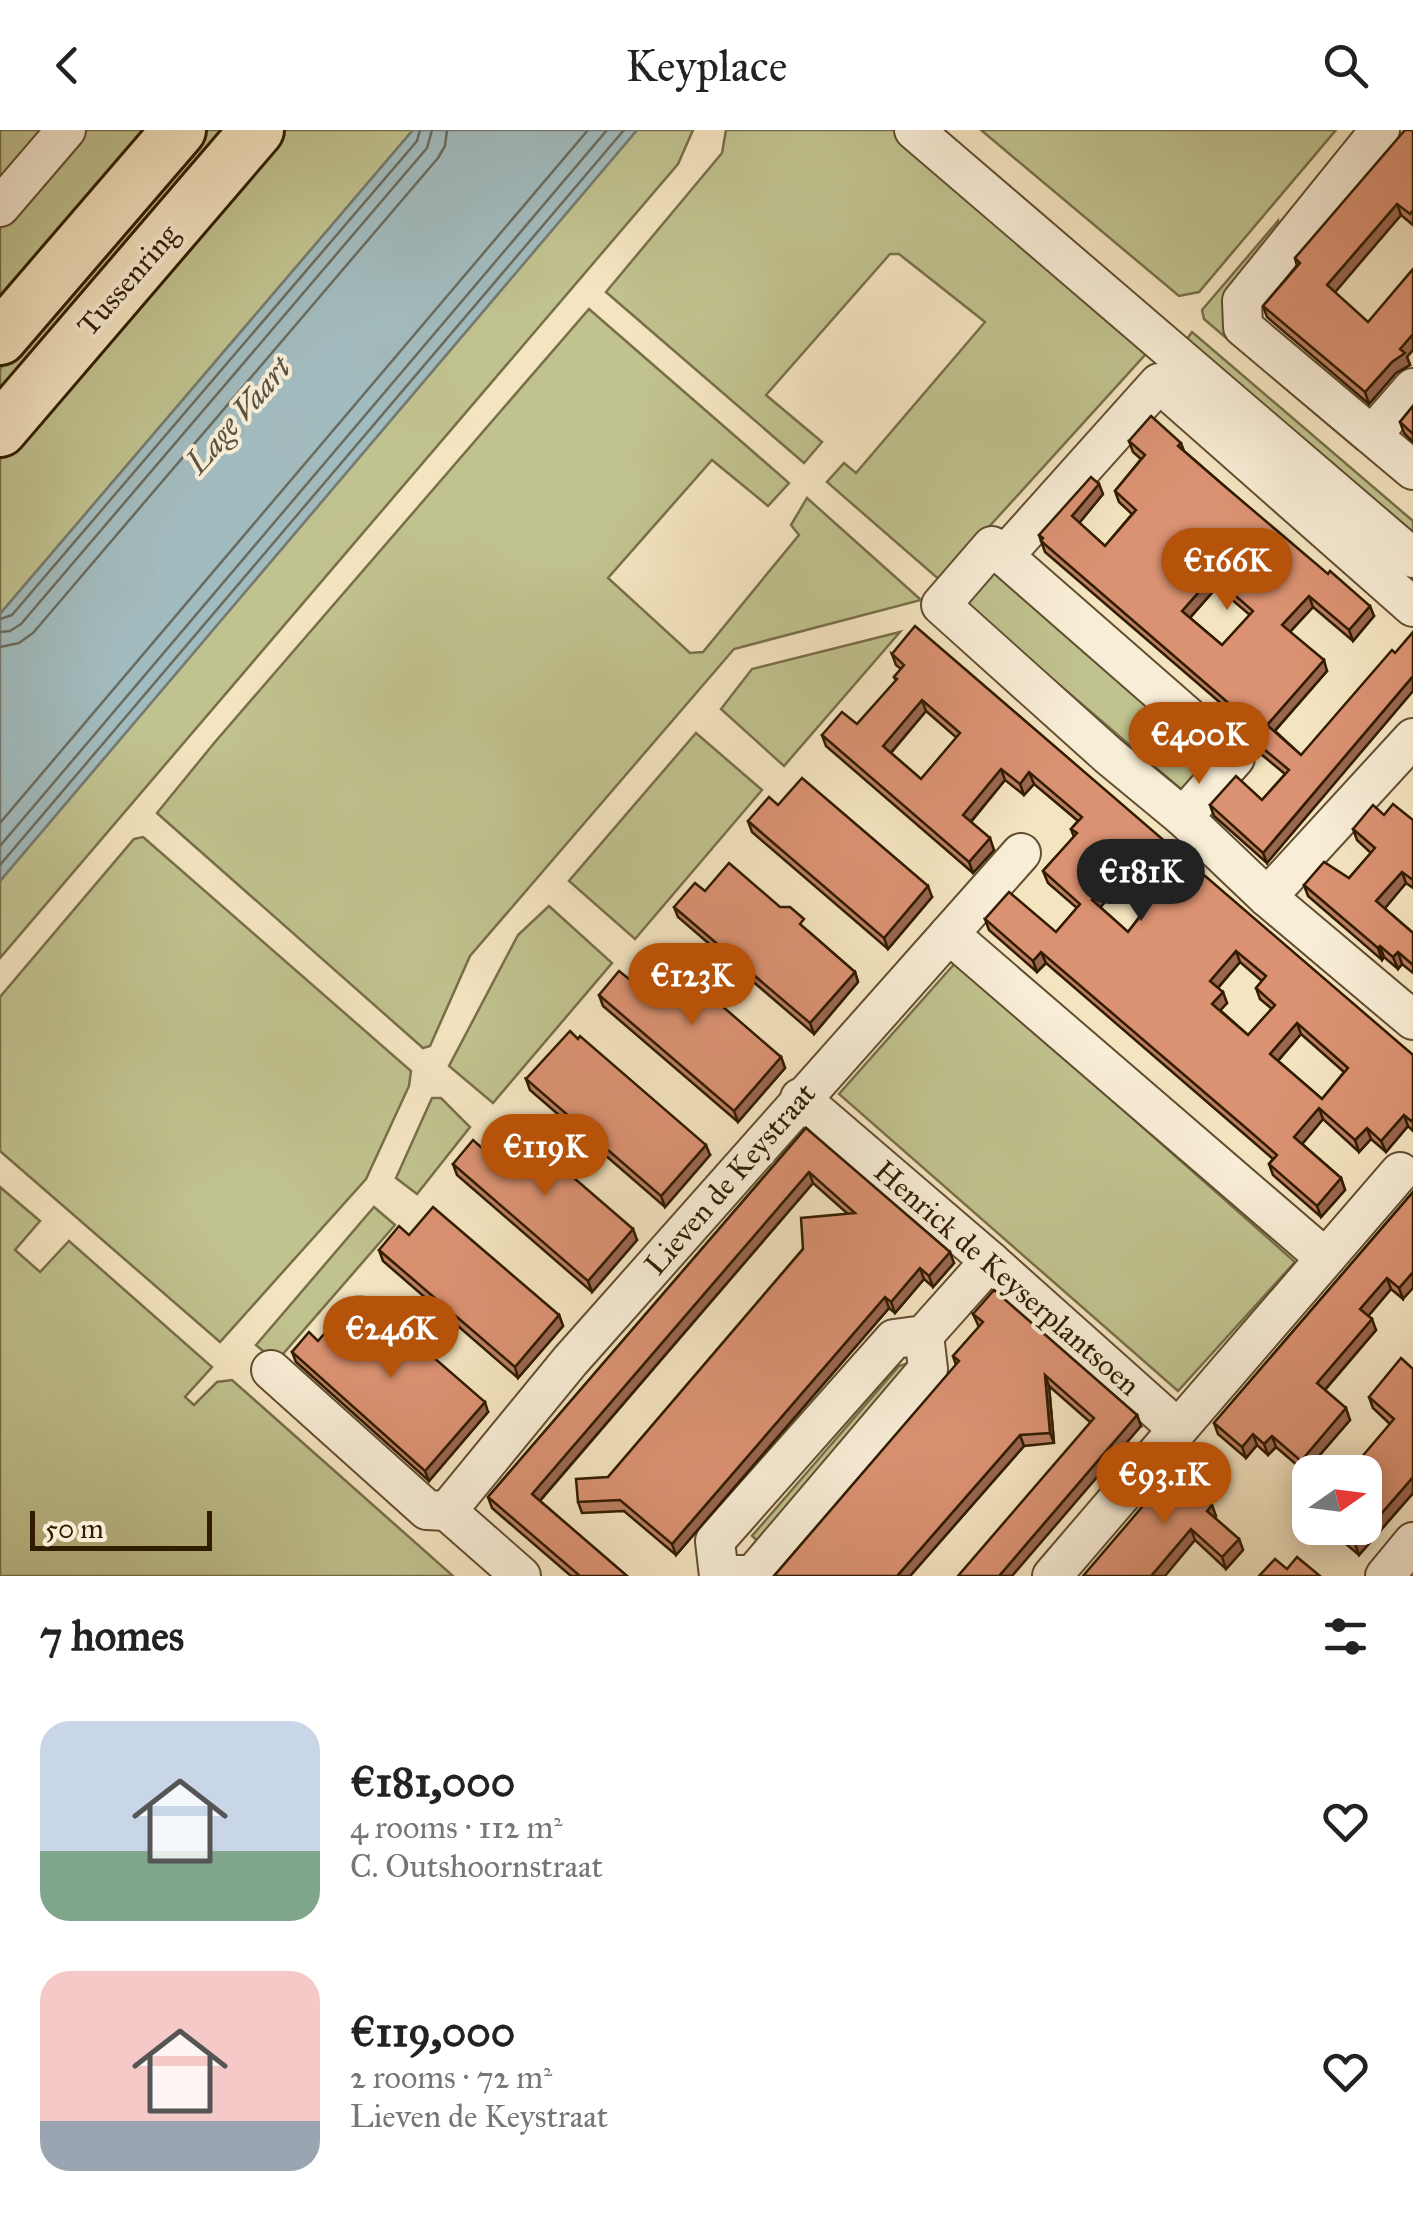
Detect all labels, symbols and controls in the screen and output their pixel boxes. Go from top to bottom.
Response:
icon: back [40,38,95,93]
text: Keyplace [625,38,788,93]
icon: search [1318,38,1373,93]
street label: Tussenring [70,216,187,343]
water label: Lage Vaart [176,348,301,483]
pin: €166K [1157,528,1297,613]
text: €166K [1183,541,1271,580]
pin: €400K [1129,702,1269,787]
text: €400K [1150,715,1248,754]
pin: €181K [1071,839,1211,924]
text: €181K [1099,852,1183,891]
pin: €123K [622,943,762,1028]
text: €123K [650,956,734,995]
street label: Lieven de Keystraat [637,1076,823,1282]
pin: €119K [475,1114,615,1199]
text: €119K [503,1127,587,1166]
street label: Henrick de Keyserplantsoen [867,1153,1147,1403]
pin: €246K [321,1296,461,1381]
text: €246K [345,1309,437,1348]
pin: €93.1K [1083,1442,1245,1527]
text: €93.1K [1118,1455,1210,1494]
north arrow [1292,1455,1382,1545]
map controls [1292,1455,1382,1545]
scale bar [30,1506,212,1550]
text: 50 m [45,1511,104,1546]
icon: filters [1318,1609,1373,1664]
text: 7 homes [40,1610,184,1662]
text: €181,000 [350,1756,515,1808]
icon: home [120,1761,240,1881]
icon: heart [1318,1794,1373,1849]
text: 4 rooms · 112 m² [350,1808,563,1847]
text: C. Outshoornstraat [350,1847,603,1886]
text: €119,000 [350,2006,515,2058]
icon: home [120,2011,240,2131]
icon: heart [1318,2044,1373,2099]
text: 2 rooms · 72 m² [350,2058,552,2097]
text: Lieven de Keystraat [350,2097,608,2136]

